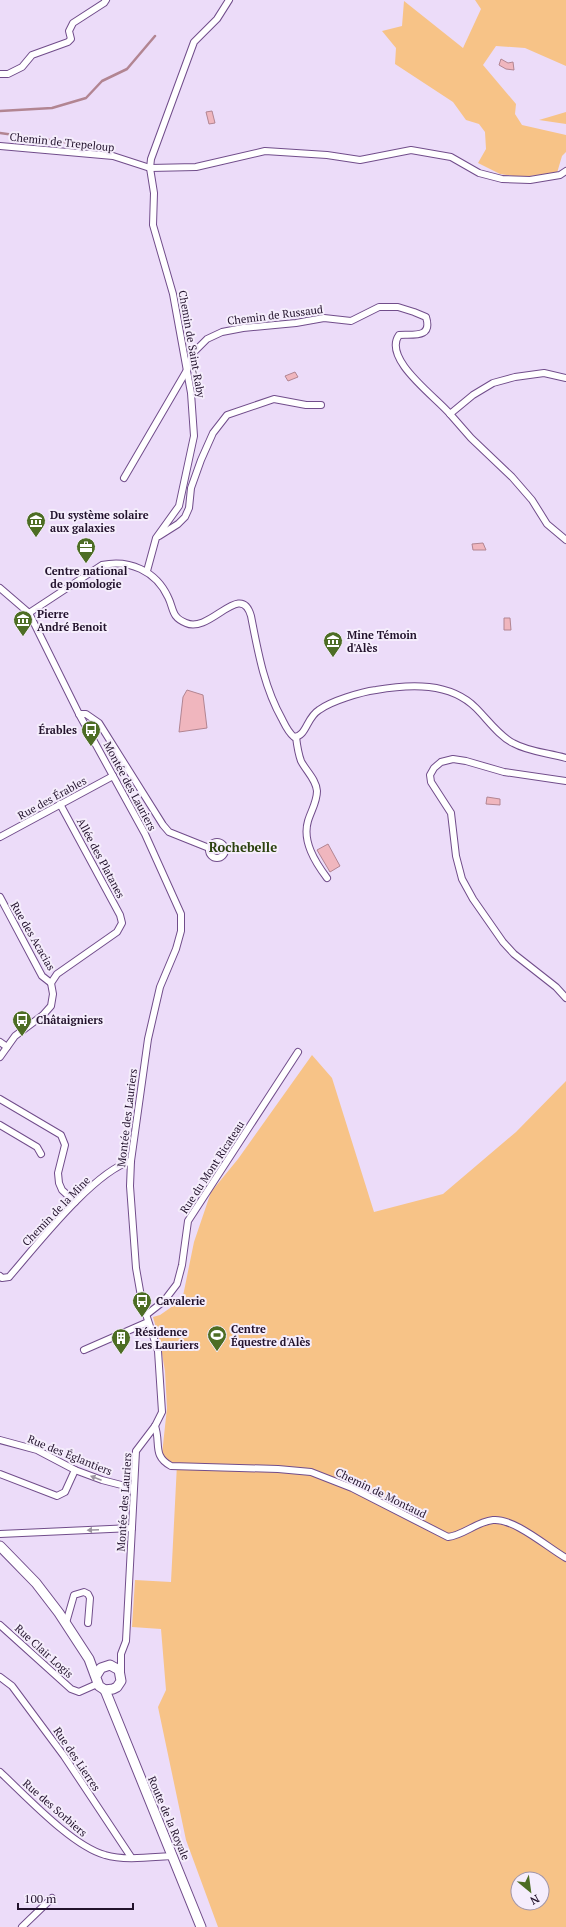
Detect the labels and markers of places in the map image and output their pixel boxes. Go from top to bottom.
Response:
place label: Du système solaire aux galaxies [50,508,149,535]
museum icon: Du système solaire aux galaxies [25,510,47,538]
office icon: Centre national de pomologie [75,536,97,564]
place label: Centre national de pomologie [45,564,128,591]
place label: Pierre André Benoit [37,607,108,634]
museum icon: Pierre André Benoit [12,609,34,637]
place label: Mine Témoin d'Alès [347,628,417,655]
museum icon: Mine Témoin d'Alès [322,630,344,658]
bus stop icon: Érables [80,719,102,747]
place label: Érables [38,723,77,737]
bus stop icon: Châtaigniers [11,1009,33,1037]
place label: Châtaigniers [36,1013,103,1027]
bus stop icon: Cavalerie [131,1290,153,1318]
place label: Cavalerie [156,1294,205,1308]
place label: Centre Équestre d'Alès [231,1322,310,1349]
sports icon: Centre Équestre d'Alès [206,1324,228,1352]
place label: Résidence Les Lauriers [135,1325,199,1352]
building icon: Résidence Les Lauriers [110,1327,132,1355]

